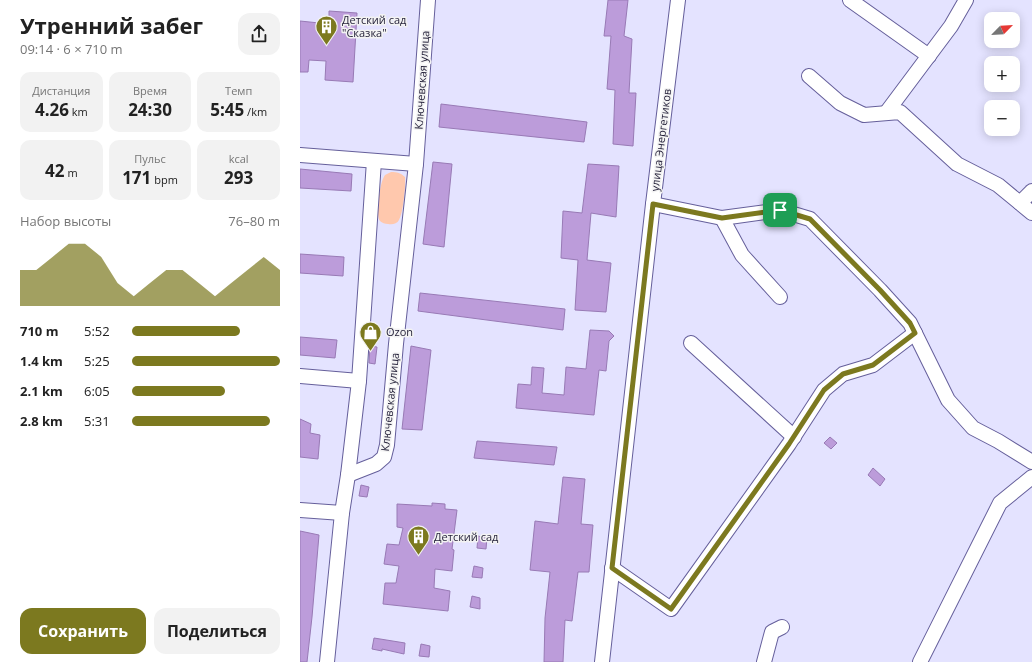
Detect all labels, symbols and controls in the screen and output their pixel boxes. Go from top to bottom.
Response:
text: Утренний забег [20,10,203,40]
place label: Детский сад "Сказка" [342,12,407,40]
north arrow [984,12,1020,48]
map controls [984,12,1020,136]
button: share [238,13,280,55]
building icon: Детский сад "Сказка" [314,13,340,46]
street label: Ключевская улица [411,30,432,130]
text: 09:14 · 6 × 710 m [20,40,123,58]
button: + [984,56,1020,92]
text: Дистанция [32,83,90,98]
text: Время [133,83,167,98]
text: Темп [225,83,252,98]
street label: улица Энергетиков [647,88,674,192]
text: 4.26 [35,98,69,121]
text: 24:30 [128,98,172,121]
text: 5:45 [210,98,244,121]
button: − [984,100,1020,136]
text: km [69,104,88,119]
text: /km [244,104,267,119]
text: Пульс [134,151,166,166]
text: kcal [229,151,249,166]
text: 42 [45,159,65,182]
text: m [65,165,78,180]
text: 171 [122,166,151,189]
text: 293 [224,166,253,189]
text: bpm [151,172,178,187]
pin [763,193,797,227]
icon: arrive [769,199,791,221]
text: Набор высоты [20,212,111,230]
text: 76–80 m [228,212,280,230]
shop icon: Ozon [358,319,384,352]
text: 710 m [20,322,58,340]
text: 5:52 [84,322,110,340]
place label: Ozon [386,324,413,339]
text: 1.4 km [20,352,63,370]
text: 5:25 [84,352,110,370]
street label: Ключевская улица [377,352,402,452]
text: 2.1 km [20,382,63,400]
text: 6:05 [84,382,110,400]
text: 2.8 km [20,412,63,430]
text: 5:31 [84,412,110,430]
building icon: Детский сад [406,524,432,557]
place label: Детский сад [434,529,499,544]
button: Сохранить [20,608,146,654]
button: Поделиться [154,608,280,654]

